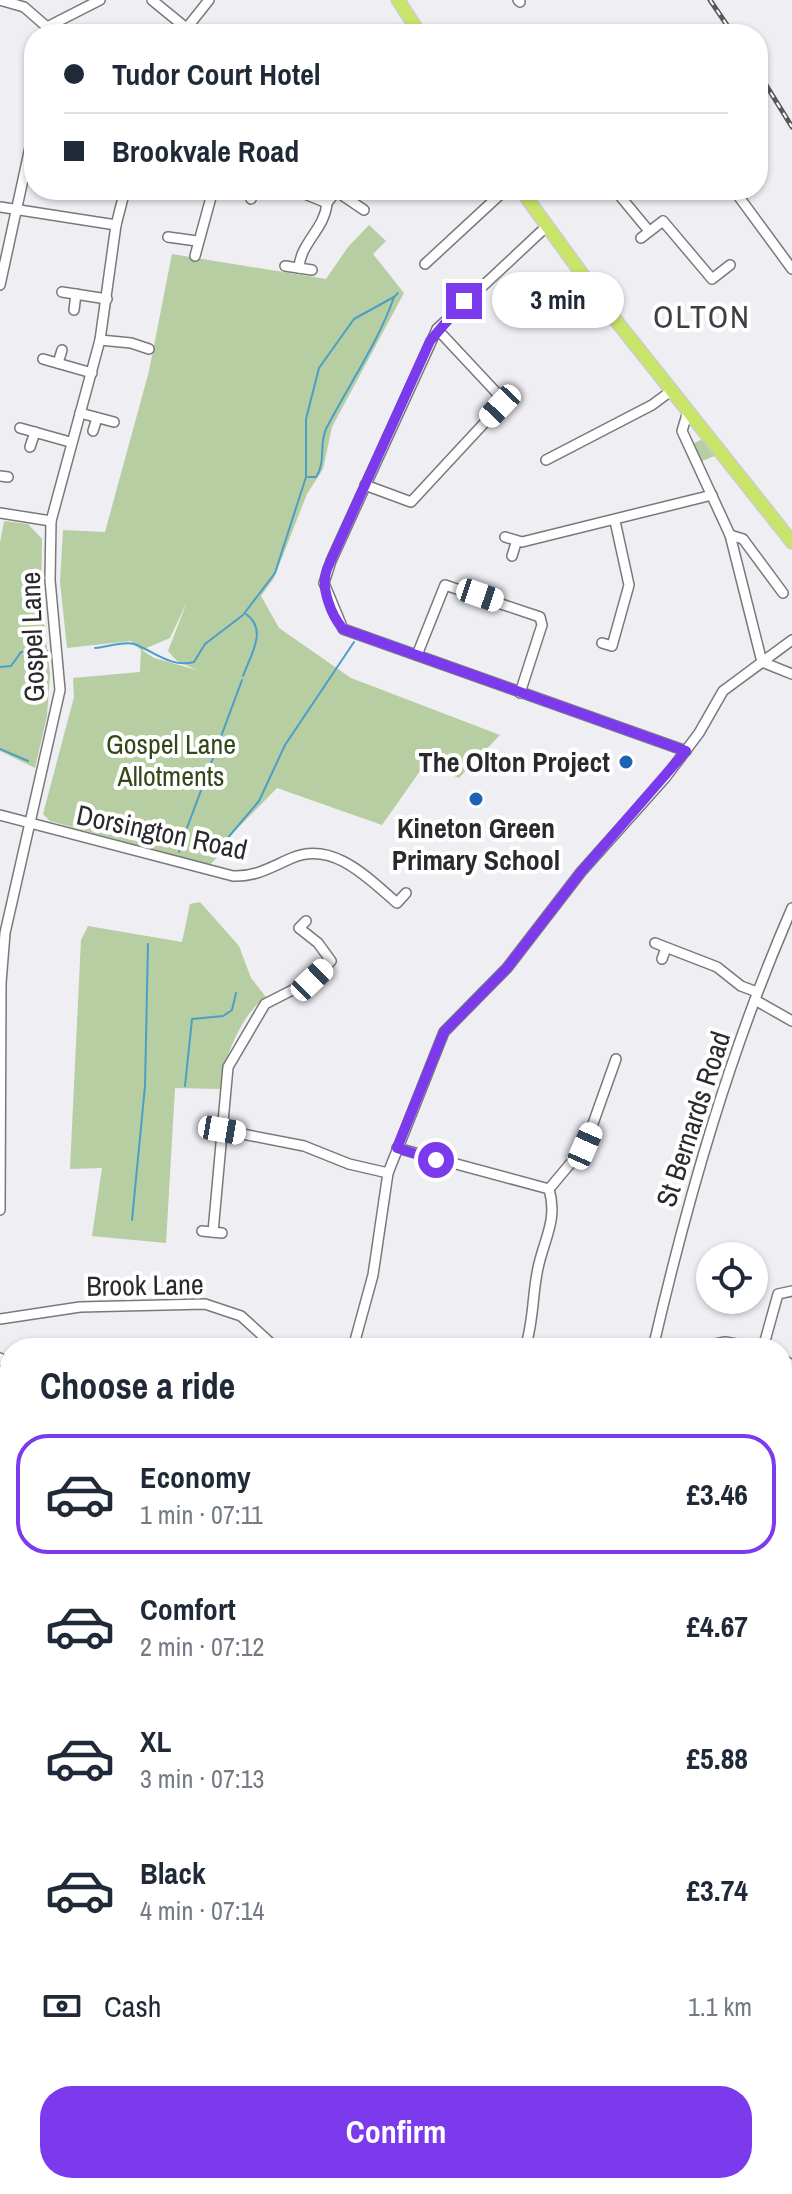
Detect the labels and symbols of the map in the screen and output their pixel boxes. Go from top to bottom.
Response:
callout: 3 min [492,273,624,329]
route end [446,283,482,319]
district label: OLTON [653,295,751,338]
car [475,380,525,432]
street label: Gospel Lane [11,571,53,703]
car [453,576,507,614]
park label: Gospel Lane Allotments [106,725,236,795]
place label: The Olton Project [419,743,610,781]
marker: The Olton Project [617,753,635,771]
marker: Kineton Green Primary School [467,790,485,808]
street label: Dorsington Road [73,795,251,869]
place label: Kineton Green Primary School [392,809,560,879]
car [286,955,338,1005]
street label: St Bernards Road [647,1026,739,1212]
car [196,1114,248,1146]
car [564,1119,606,1173]
route start [418,1142,454,1178]
street label: Brook Lane [86,1265,204,1305]

